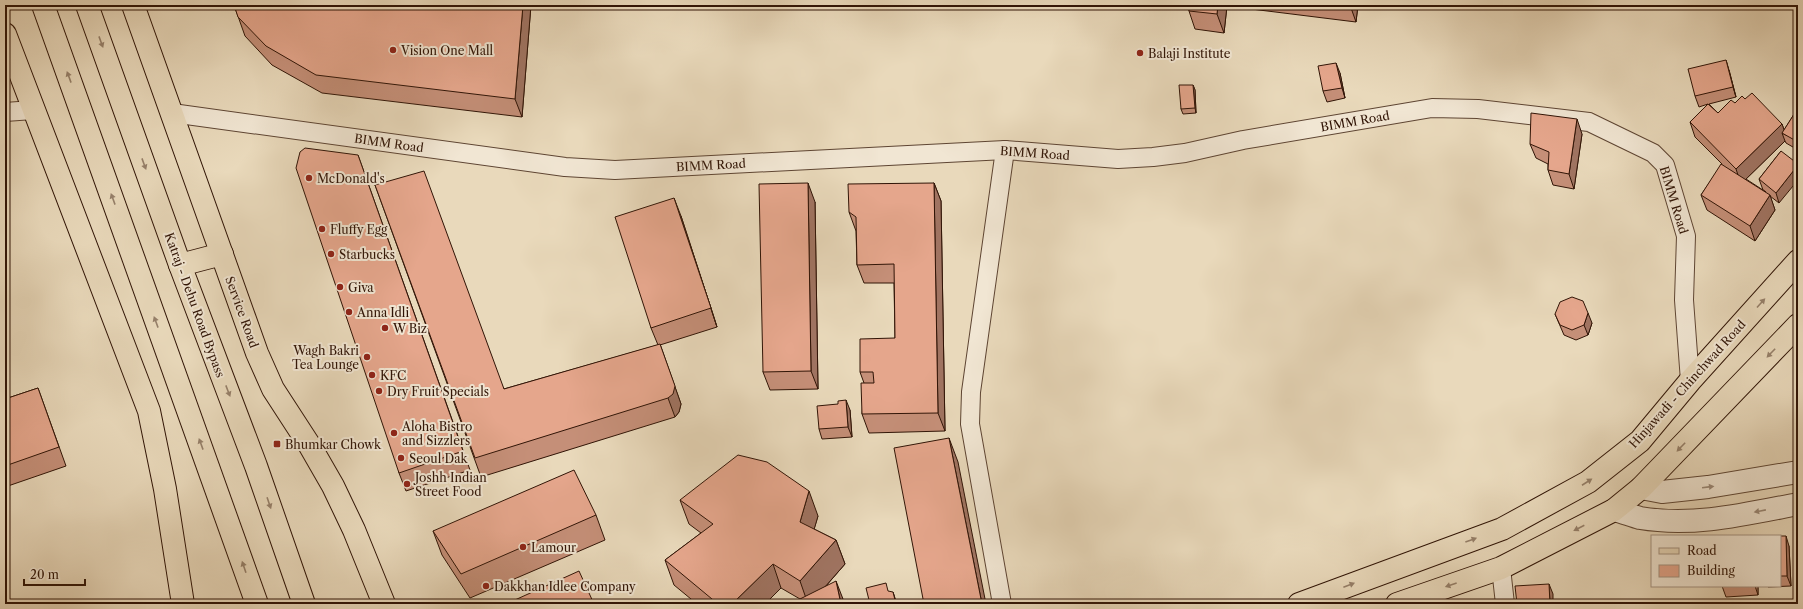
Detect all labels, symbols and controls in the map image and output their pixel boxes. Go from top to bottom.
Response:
one-way arrow [98,36,104,48]
place label: Vision One Mall [400,43,494,58]
marker: Vision One Mall [388,45,398,55]
place label: Balaji Institute [1148,46,1231,61]
marker: Balaji Institute [1135,48,1145,58]
one-way arrow [66,70,72,82]
street label: BIMM Road [1319,107,1391,134]
street label: BIMM Road [353,131,425,155]
street label: BIMM Road [1000,143,1071,163]
street label: BIMM Road [676,156,747,174]
one-way arrow [142,159,148,171]
street label: BIMM Road [1657,164,1692,236]
place label: McDonald's [317,171,385,186]
marker: McDonald's [304,173,314,183]
one-way arrow [109,193,115,205]
place label: Fluffy Egg [330,222,388,237]
marker: Fluffy Egg [317,224,327,234]
street label: Katraj - Dehu Road Bypass [162,231,228,379]
place label: Starbucks [339,247,395,262]
marker: Starbucks [326,249,336,259]
street label: Service Road [222,274,262,350]
place label: Giva [348,280,374,295]
marker: Giva [335,282,345,292]
one-way arrow [1756,297,1765,308]
place label: Anna Idli [356,305,409,320]
marker: Anna Idli [344,307,354,317]
one-way arrow [153,315,159,327]
street label: Hinjawadi - Chinchwad Road [1626,316,1749,451]
place label: W Biz [392,321,427,336]
marker: W Biz [380,323,390,333]
place label: Wagh Bakri Tea Lounge [292,343,359,372]
one-way arrow [1766,348,1776,358]
marker: Wagh Bakri Tea Lounge [362,352,372,362]
place label: KFC [380,368,406,383]
marker: KFC [367,370,377,380]
place label: Dry Fruit Specials [387,384,489,399]
one-way arrow [225,386,231,398]
marker: Dry Fruit Specials [374,386,384,396]
place label: Aloha Bistro and Sizzlers [401,419,472,448]
marker: Aloha Bistro and Sizzlers [389,428,399,438]
one-way arrow [197,437,203,449]
place label: Bhumkar Chowk [285,437,382,452]
marker: Bhumkar Chowk [272,439,282,449]
one-way arrow [1676,442,1686,452]
place label: Seoul Dak [409,451,468,466]
marker: Seoul Dak [396,453,406,463]
place label: Joshh Indian Street Food [413,470,487,499]
one-way arrow [1582,478,1592,486]
marker: Joshh Indian Street Food [402,479,412,489]
one-way arrow [1701,484,1714,490]
one-way arrow [266,497,272,509]
one-way arrow [1754,509,1766,515]
one-way arrow [1574,524,1585,531]
legend [1651,535,1781,587]
one-way arrow [1465,537,1477,543]
place label: Lamour [531,540,576,555]
marker: Lamour [518,542,528,552]
text: Road [1687,543,1717,558]
scale bar [24,561,85,587]
one-way arrow [241,561,247,573]
text: Building [1687,563,1735,578]
text: 20 m [30,567,59,582]
place label: Dakkhan Idlee Company [494,579,636,594]
marker: Dakkhan Idlee Company [481,581,491,591]
one-way arrow [1343,581,1355,587]
one-way arrow [1444,583,1456,589]

